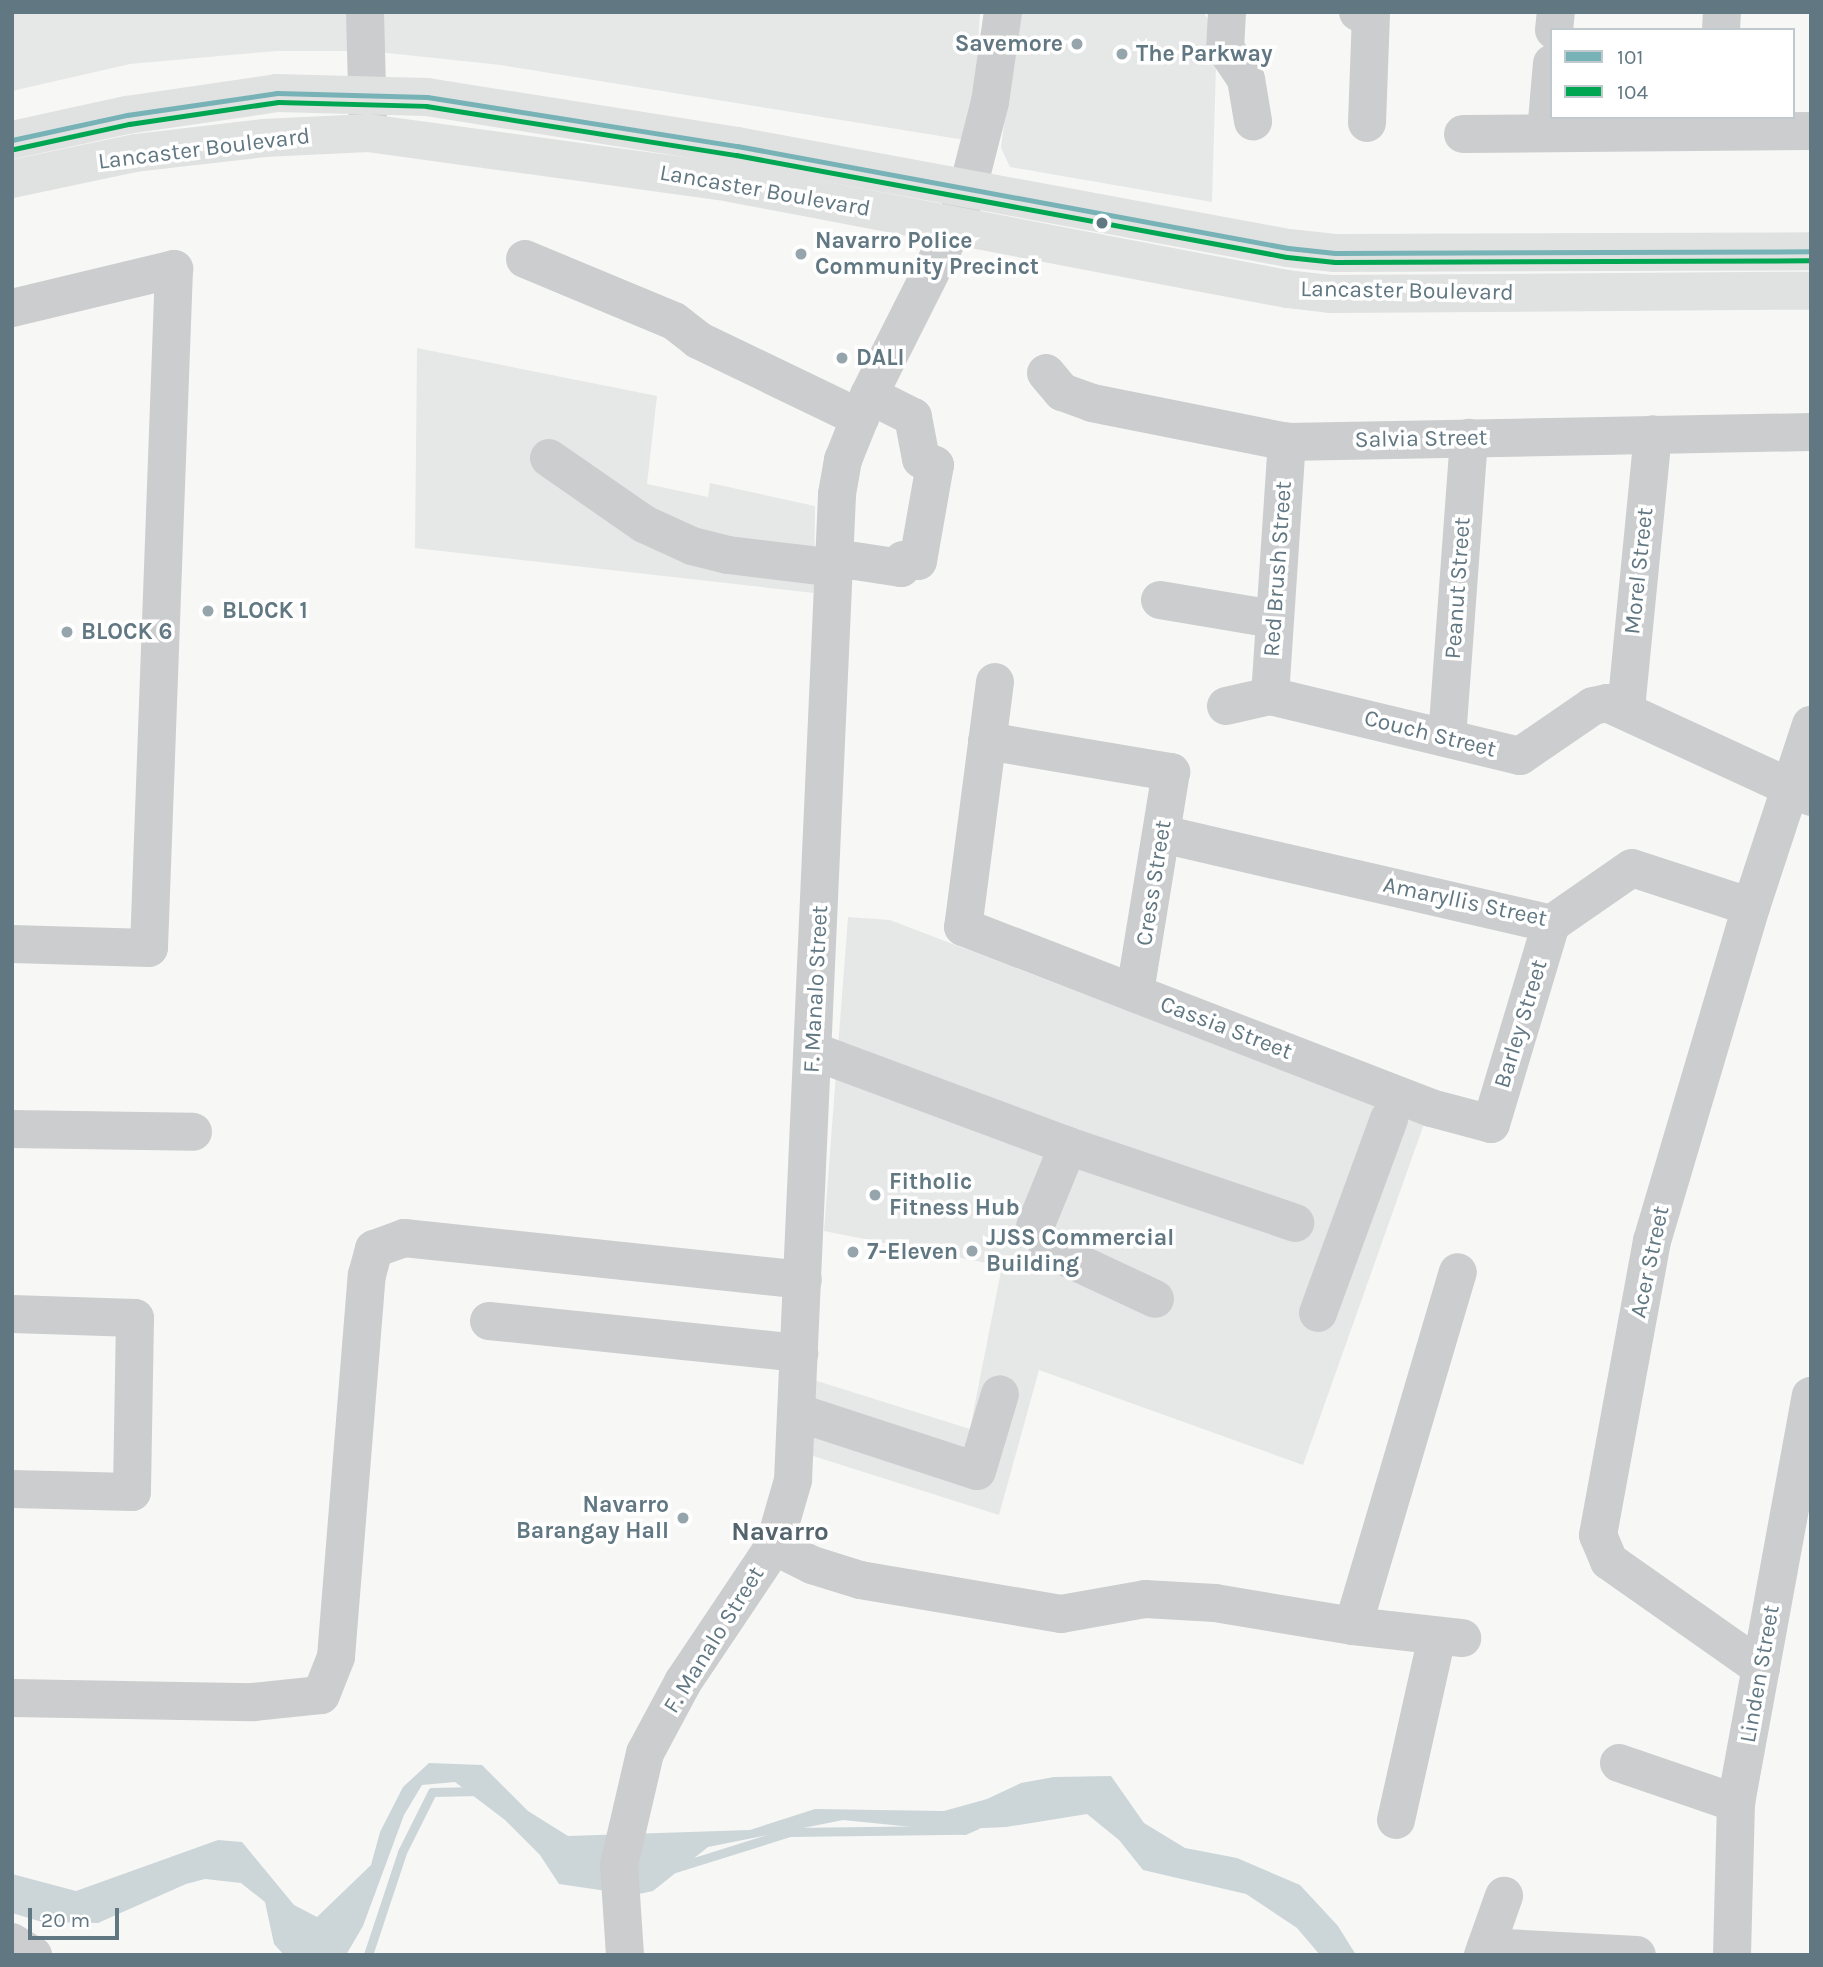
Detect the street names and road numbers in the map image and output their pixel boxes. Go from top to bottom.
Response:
street label: Lancaster Boulevard [96,122,312,176]
street label: Lancaster Boulevard [658,159,872,223]
street label: Lancaster Boulevard [1300,275,1514,307]
street label: Salvia Street [1354,424,1488,454]
street label: Red Brush Street [1258,480,1298,658]
street label: Morel Street [1619,506,1659,636]
street label: Peanut Street [1439,516,1477,660]
street label: Couch Street [1361,704,1499,764]
street label: Cress Street [1130,818,1178,948]
street label: Amaryllis Street [1381,871,1549,933]
street label: F. Manalo Street [798,904,834,1074]
street label: Barley Street [1488,956,1554,1092]
street label: Cassia Street [1156,990,1296,1066]
street label: Acer Street [1625,1203,1675,1321]
street label: F. Manalo Street [658,1561,770,1719]
street label: Linden Street [1734,1603,1786,1745]

